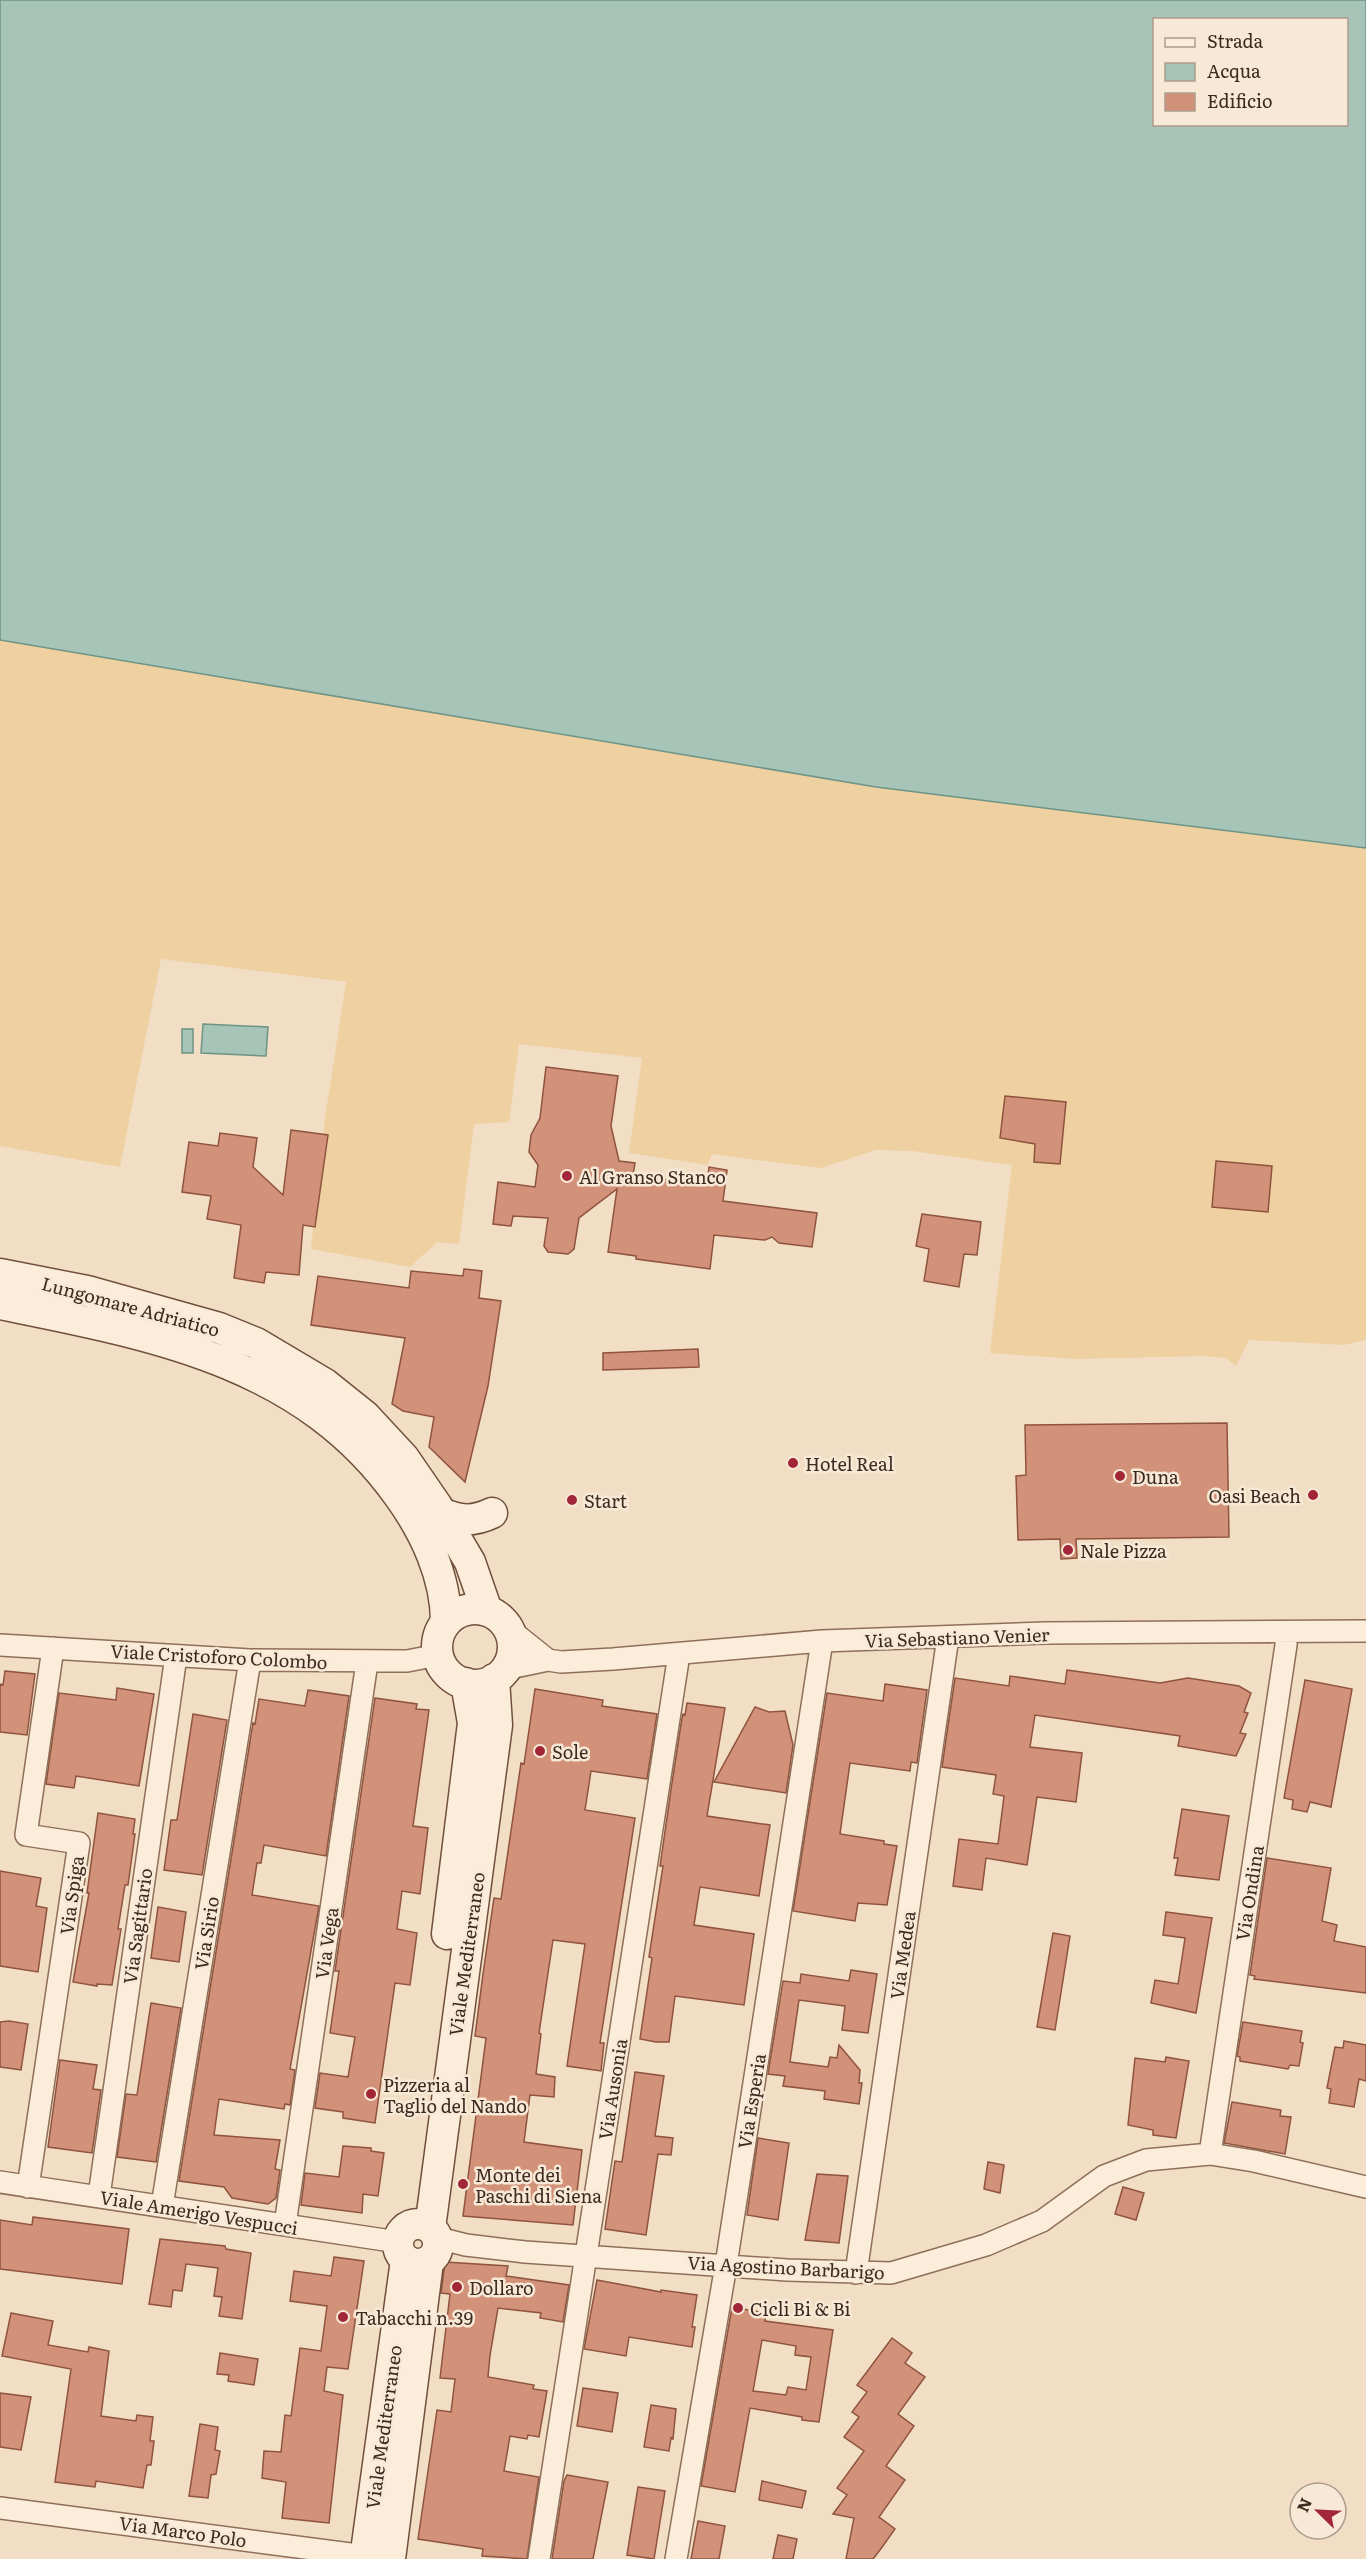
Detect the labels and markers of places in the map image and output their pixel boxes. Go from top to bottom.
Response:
place label: Al Granso Stanco [579,1163,726,1190]
marker: Al Granso Stanco [560,1169,574,1183]
place label: Hotel Real [805,1450,894,1477]
marker: Hotel Real [786,1456,800,1470]
place label: Duna [1132,1463,1179,1490]
marker: Duna [1113,1469,1127,1483]
place label: Oasi Beach [1208,1482,1301,1509]
place label: Start [584,1487,628,1514]
marker: Oasi Beach [1306,1488,1320,1502]
marker: Start [565,1493,579,1507]
place label: Nale Pizza [1080,1537,1167,1564]
marker: Nale Pizza [1061,1543,1075,1557]
place label: Sole [552,1738,588,1765]
marker: Sole [533,1744,547,1758]
place label: Pizzeria al Taglio del Nando [383,2071,527,2119]
marker: Pizzeria al Taglio del Nando [364,2087,378,2101]
place label: Monte dei Paschi di Siena [475,2161,602,2209]
marker: Monte dei Paschi di Siena [456,2177,470,2191]
place label: Dollaro [469,2274,534,2301]
marker: Dollaro [450,2280,464,2294]
place label: Cicli Bi & Bi [750,2295,851,2322]
marker: Cicli Bi & Bi [731,2301,745,2315]
place label: Tabacchi n.39 [355,2304,473,2331]
marker: Tabacchi n.39 [336,2310,350,2324]

